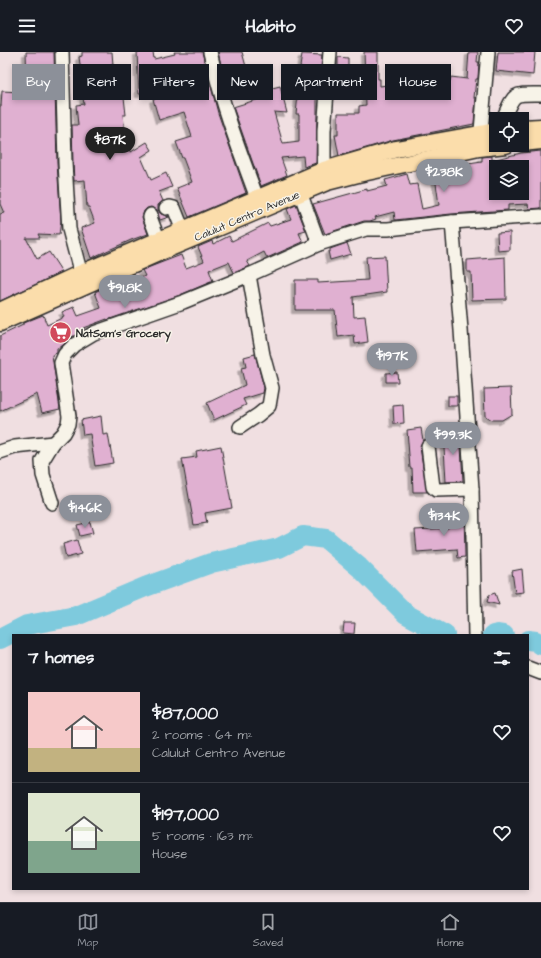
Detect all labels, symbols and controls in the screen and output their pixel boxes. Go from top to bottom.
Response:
text: Habito [245,14,296,39]
icon: menu [16,15,38,37]
icon: heart [503,15,525,37]
chip: Buy [12,64,65,100]
chip: Rent [73,64,131,100]
chip: Filters [139,64,209,100]
chip: New [217,64,273,100]
chip: Apartment [281,64,377,100]
chip: House [385,64,451,100]
map controls [489,112,529,200]
button: locate [489,112,529,152]
pin: $87K [86,127,134,161]
text: $87K [94,131,126,149]
pin: $238K [416,159,472,193]
button: layers [489,160,529,200]
text: $238K [425,163,463,181]
street label: Calulut Centro Avenue [192,187,302,245]
pin: $91.8K [92,275,158,309]
text: $91.8K [108,279,142,297]
supermarket icon: NatSam's Grocery [48,320,74,346]
place label: NatSam's Grocery [76,326,172,343]
pin: $197K [364,343,420,377]
text: $197K [376,347,408,365]
pin: $99.3K [420,422,486,456]
text: $99.3K [434,426,472,444]
pin: $146K [57,495,113,529]
text: $146K [68,499,102,517]
pin: $134K [416,503,472,537]
text: $134K [428,507,460,525]
text: 7 homes [28,646,94,670]
icon: filters [491,647,513,669]
text: $87,000 [152,702,218,726]
icon: home [60,708,108,756]
icon: heart [491,721,513,743]
text: 2 rooms · 64 m² [152,726,253,744]
text: Calulut Centro Avenue [152,744,286,762]
text: $197,000 [152,803,219,827]
icon: home [60,809,108,857]
icon: heart [491,822,513,844]
text: 5 rooms · 163 m² [152,827,254,845]
text: House [152,845,187,863]
tab: Map [77,911,99,950]
tab: Saved [253,911,283,950]
tab: Home [437,911,464,950]

